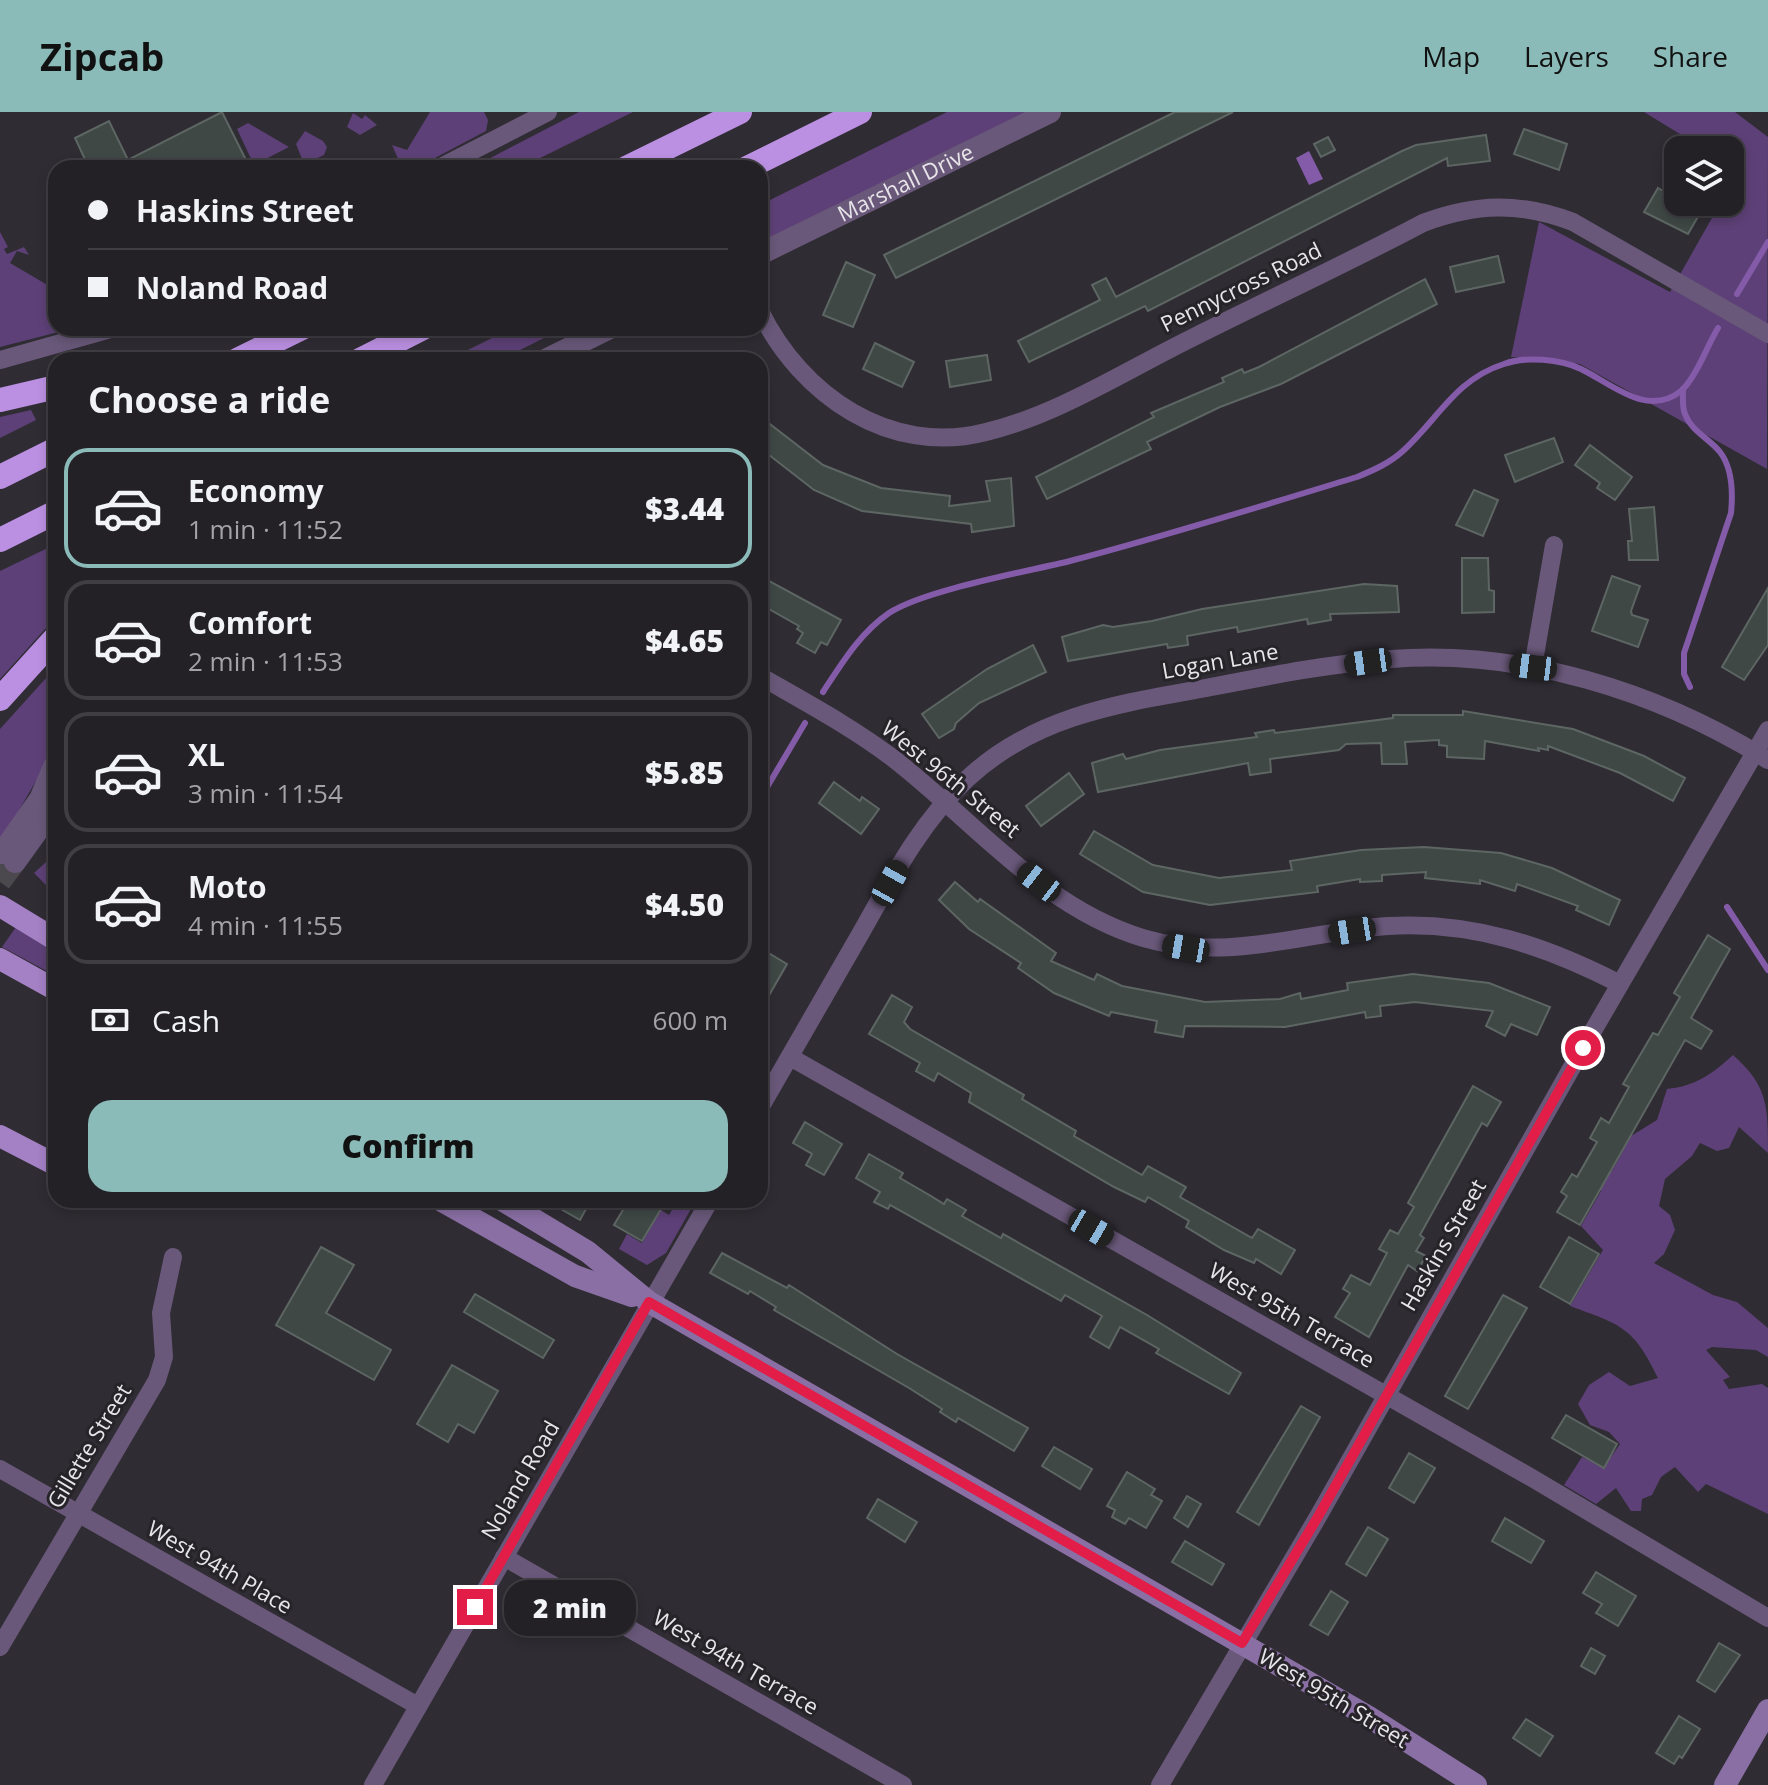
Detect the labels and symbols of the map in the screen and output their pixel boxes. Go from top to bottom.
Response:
street label: Marshall Drive [832,136,978,228]
street label: Pennycross Road [1155,234,1326,338]
street label: Logan Lane [1159,635,1280,685]
car [1343,647,1393,677]
car [1508,652,1558,682]
street label: West 96th Street [876,713,1027,844]
car [868,856,912,910]
car [1013,858,1065,906]
car [1326,915,1378,947]
car [1160,932,1212,964]
route start [1565,1030,1601,1066]
street label: Haskins Street [1392,1173,1492,1316]
car [1064,1206,1118,1250]
street label: West 95th Terrace [1204,1255,1381,1374]
street label: Gillette Street [39,1378,137,1513]
street label: Noland Road [473,1415,565,1544]
street label: West 94th Place [142,1512,299,1620]
callout: 2 min [503,1579,635,1635]
route end [457,1589,493,1625]
street label: West 94th Terrace [648,1602,825,1721]
street label: West 95th Street [1254,1640,1415,1754]

